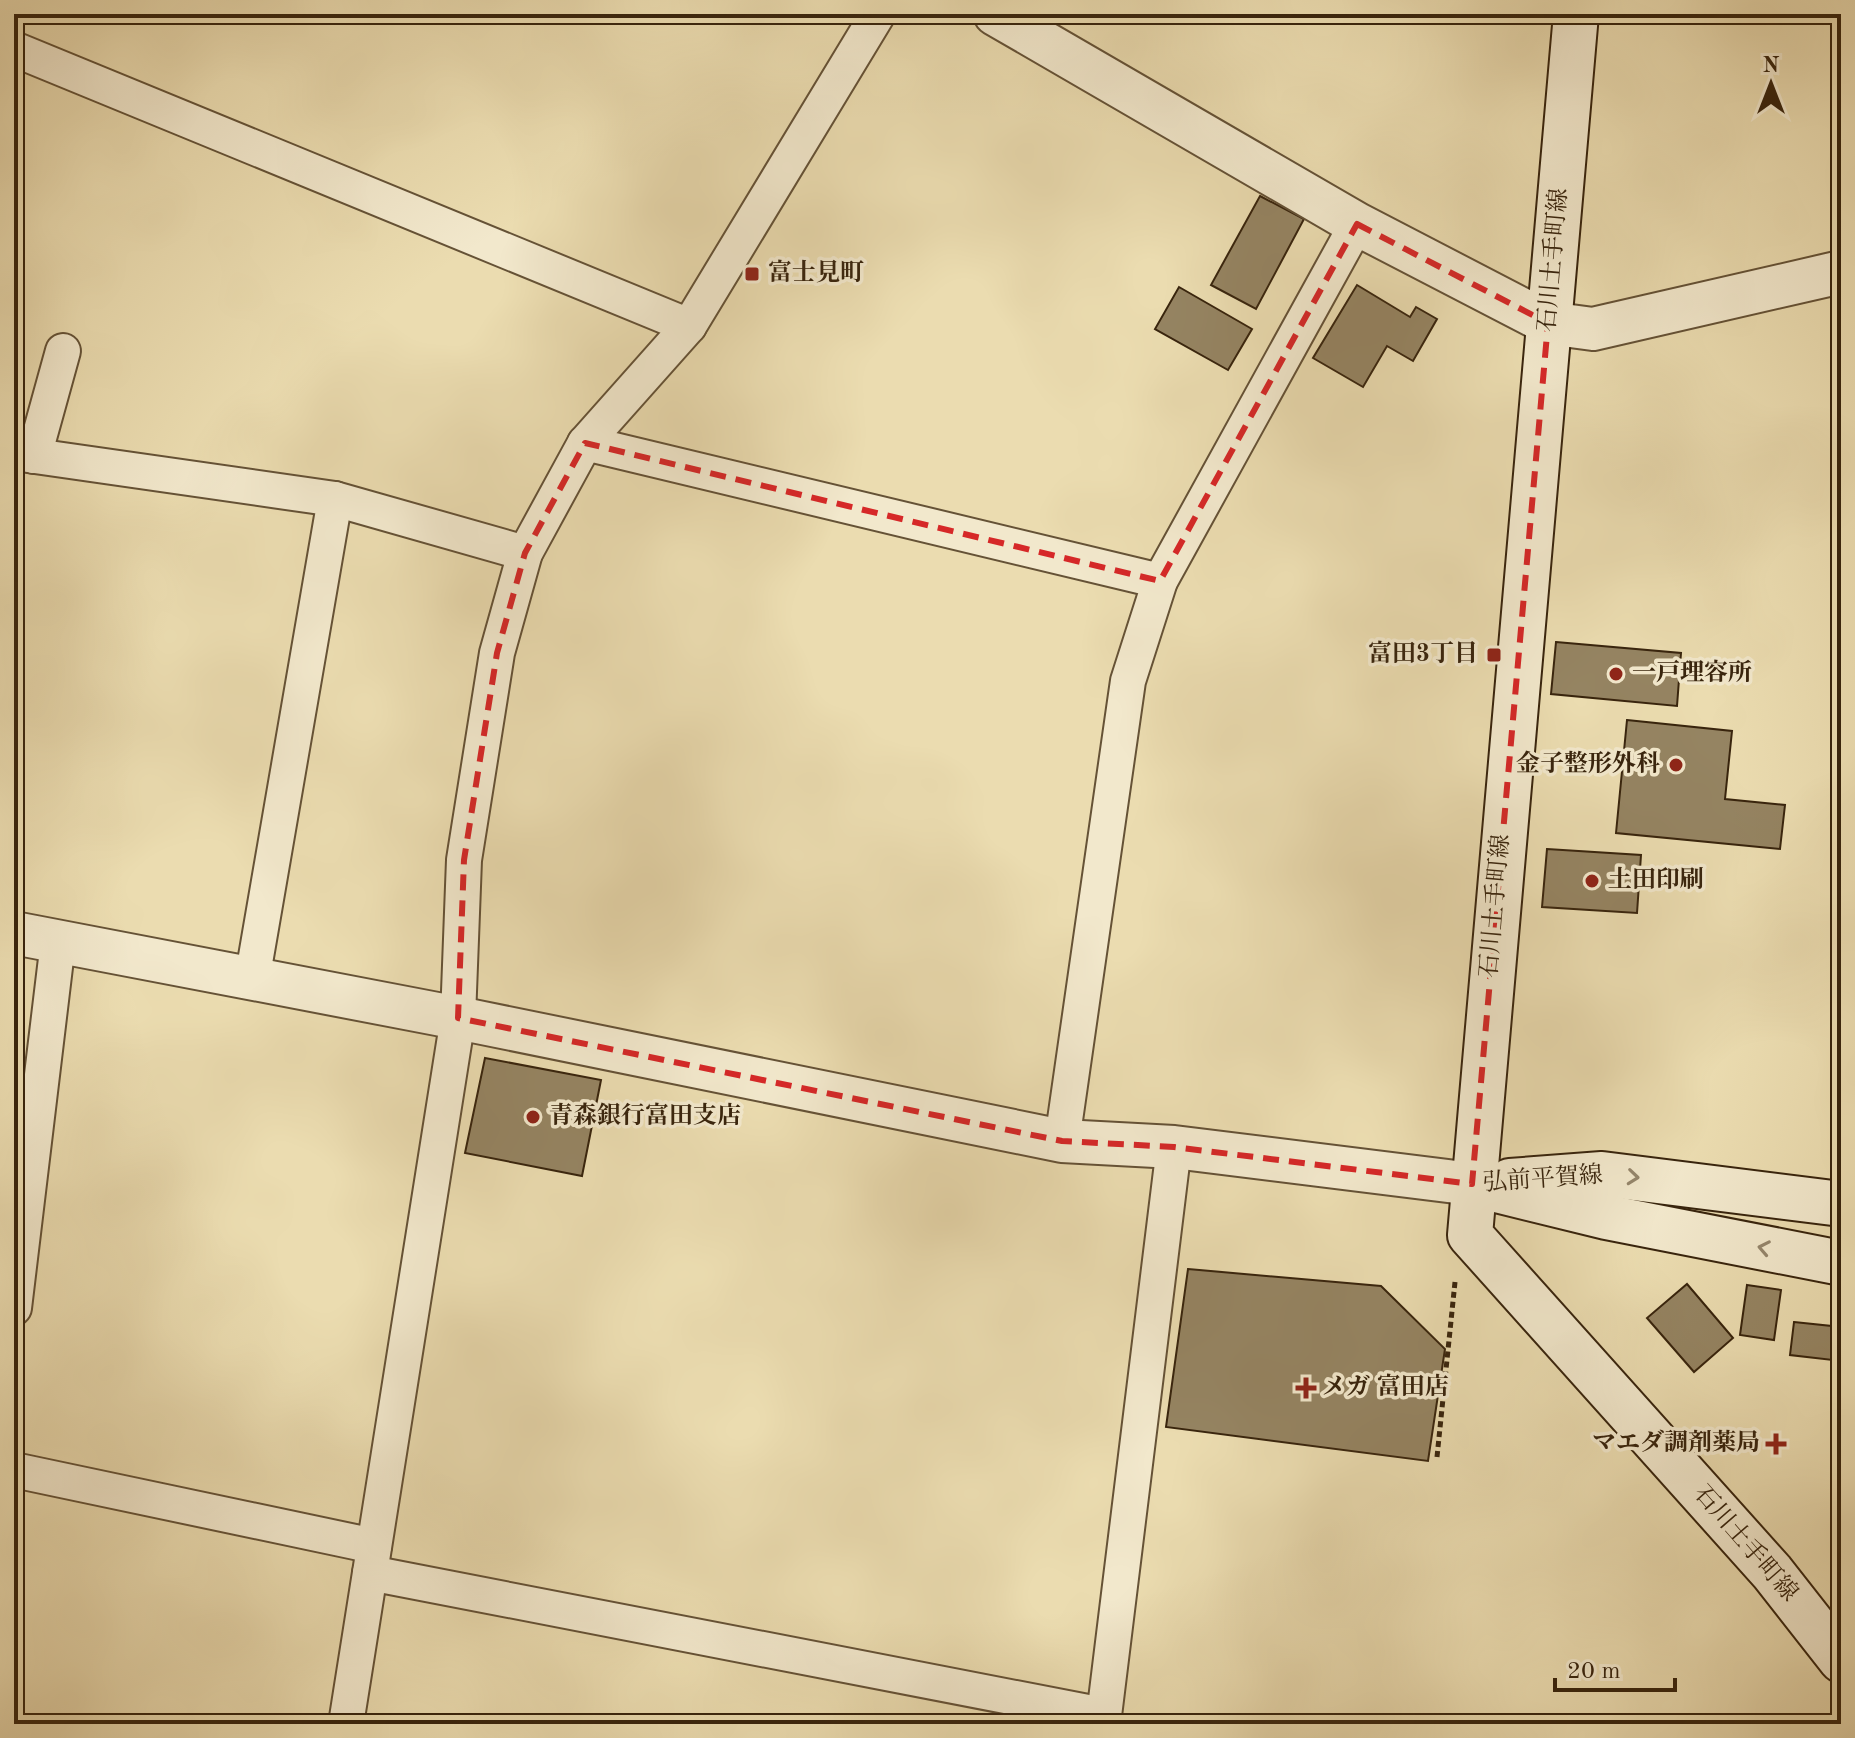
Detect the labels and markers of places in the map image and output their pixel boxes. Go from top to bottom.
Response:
place label: 富士見町 [768,259,864,286]
marker: 富士見町 [743,265,761,283]
place label: 富田3丁目 [1368,640,1478,667]
marker: 富田3丁目 [1485,646,1503,664]
place label: 一戸理容所 [1632,659,1752,686]
marker: 一戸理容所 [1607,665,1625,683]
place label: 金子整形外科 [1516,750,1660,777]
marker: 金子整形外科 [1667,756,1685,774]
place label: 土田印刷 [1608,866,1704,893]
marker: 土田印刷 [1583,872,1601,890]
place label: 青森銀行富田支店 [549,1102,741,1129]
marker: 青森銀行富田支店 [524,1108,542,1126]
place label: メガ 富田店 [1322,1373,1449,1400]
marker: メガ 富田店 [1297,1379,1315,1397]
place label: マエダ調剤薬局 [1592,1429,1760,1456]
marker: マエダ調剤薬局 [1767,1435,1785,1453]

